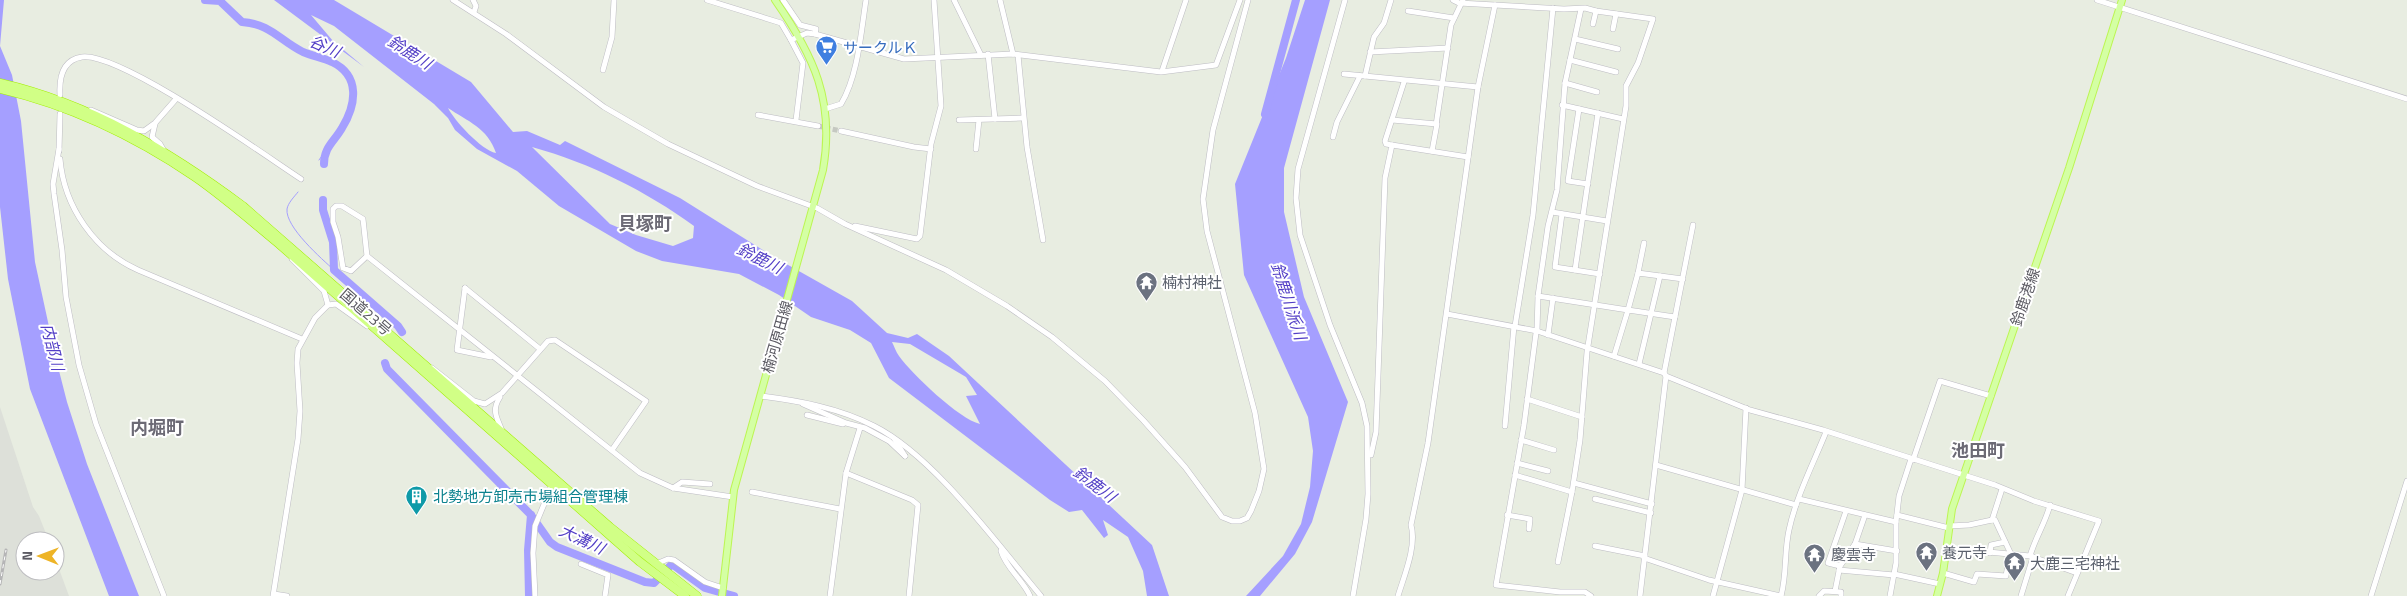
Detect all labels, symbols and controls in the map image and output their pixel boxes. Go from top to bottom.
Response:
water label: 谷川 [305,29,346,64]
water label: 鈴鹿川 [383,29,438,76]
supermarket icon: サークルＫ [815,35,839,66]
place label: サークルＫ [843,36,918,59]
district label: 貝塚町 [618,210,672,237]
water label: 鈴鹿川 [733,237,789,280]
water label: 鈴鹿川派川 [1265,259,1313,345]
street label: 鈴鹿港線 [2004,265,2046,329]
temple icon: 楠村神社 [1134,270,1158,301]
place label: 楠村神社 [1162,271,1222,294]
street label: 国道23号 [335,283,397,341]
street label: 楠河原田線 [756,298,798,376]
water label: 内部川 [36,321,71,375]
district label: 内堀町 [130,414,184,441]
district label: 池田町 [1951,437,2005,464]
water label: 鈴鹿川 [1069,460,1123,509]
building icon: 北勢地方卸売市場組合管理棟 [405,484,429,515]
place label: 北勢地方卸売市場組合管理棟 [433,485,628,508]
water label: 大溝川 [555,518,611,561]
north arrow [15,531,65,581]
temple icon: 養元寺 [1914,540,1938,571]
place label: 養元寺 [1942,541,1987,564]
temple icon: 慶雲寺 [1803,542,1827,573]
place label: 慶雲寺 [1831,543,1876,566]
text: N [16,551,37,561]
temple icon: 大鹿三宅神社 [2002,551,2026,582]
place label: 大鹿三宅神社 [2030,552,2120,575]

